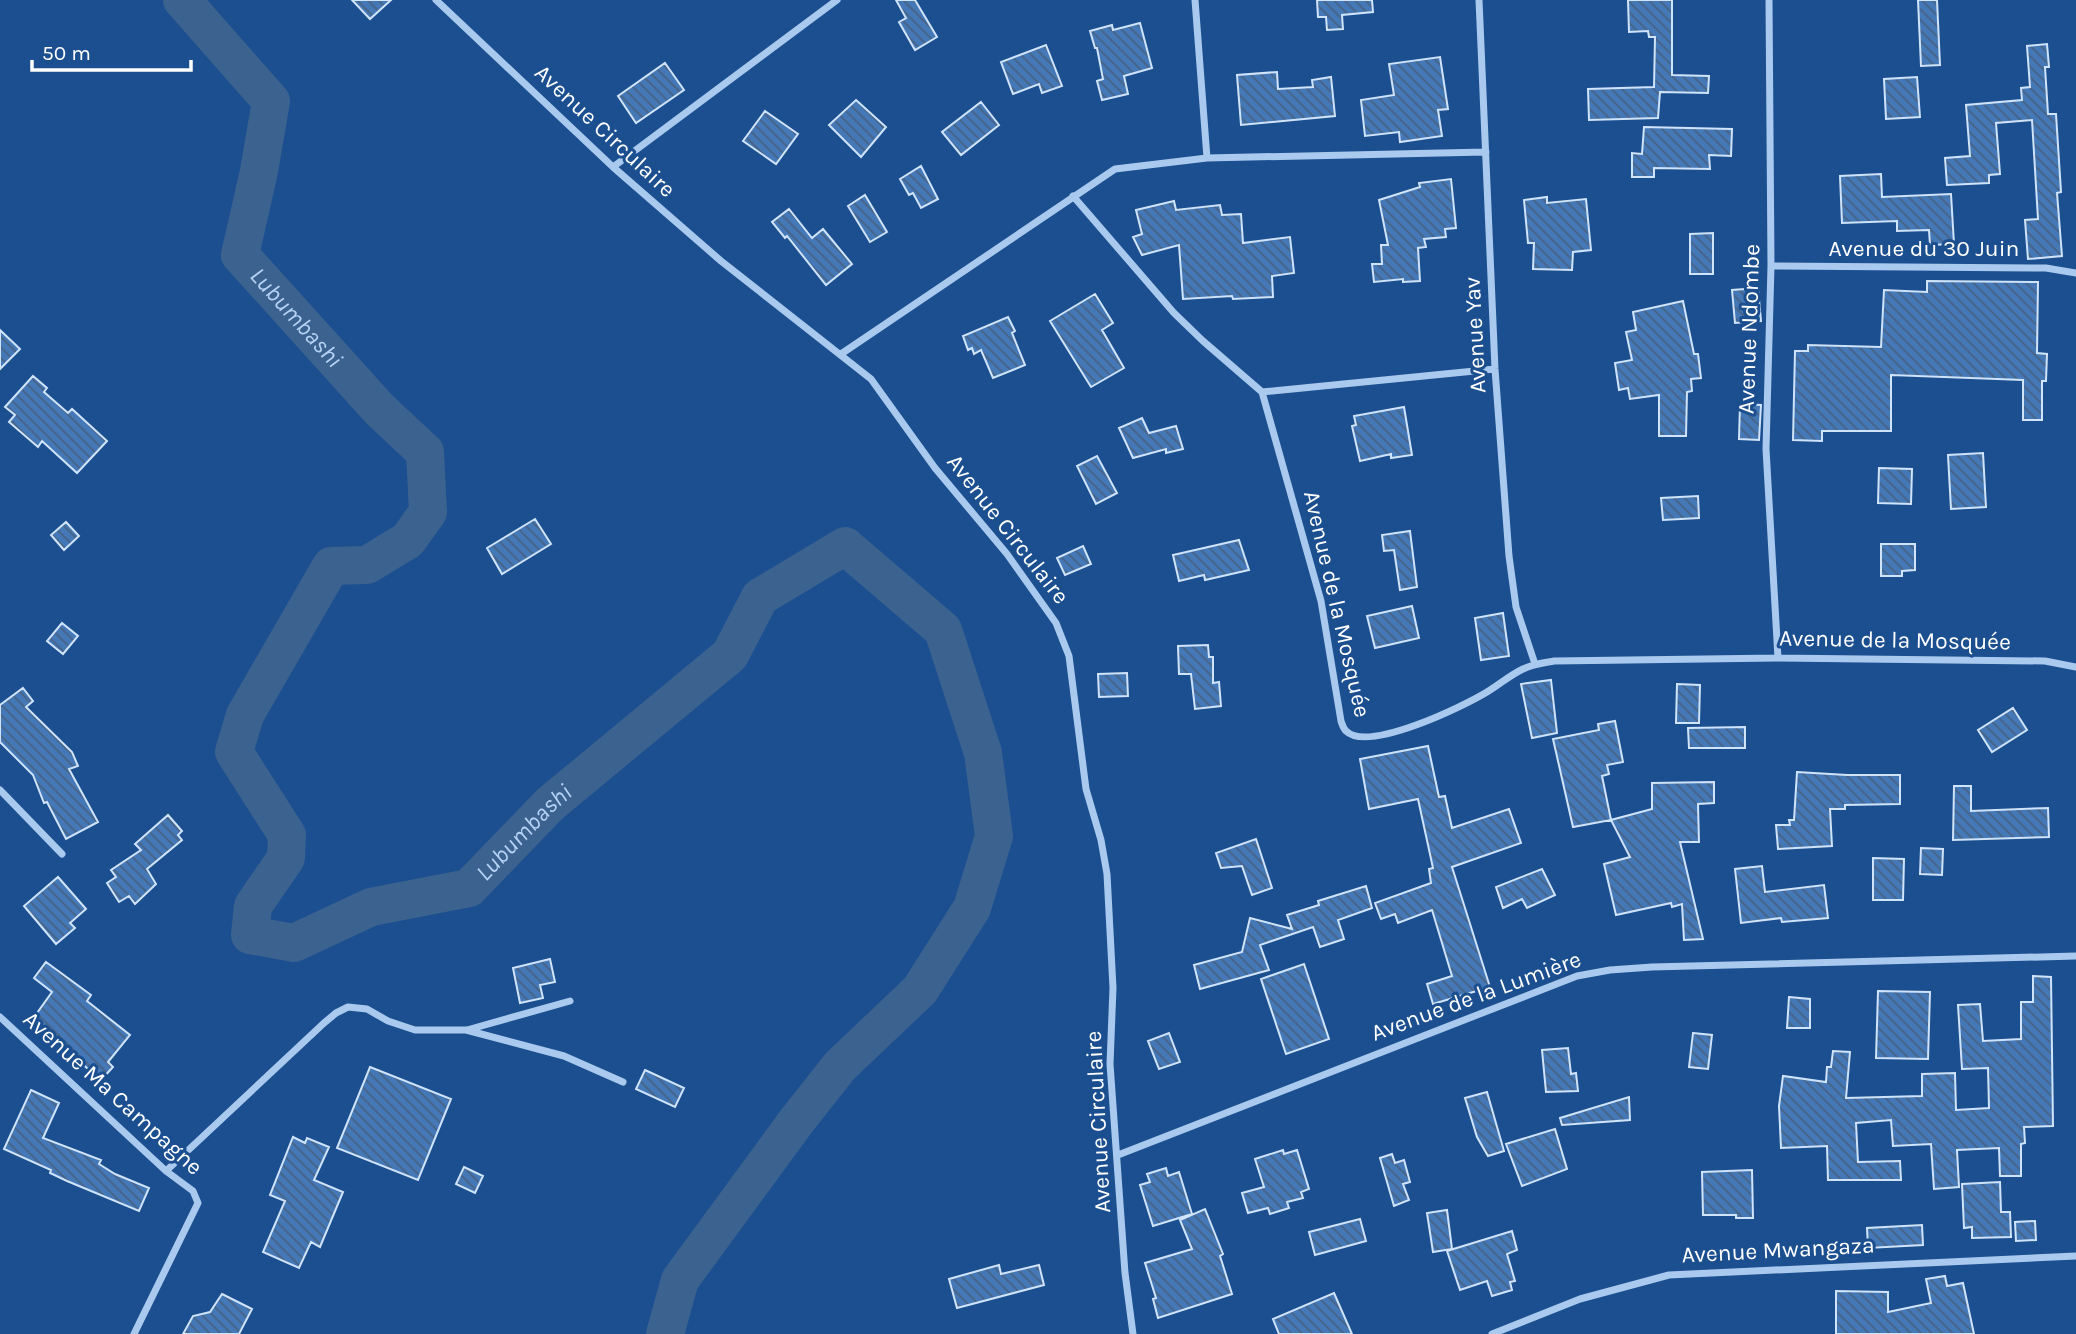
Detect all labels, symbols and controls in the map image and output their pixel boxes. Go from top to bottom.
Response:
scale bar [32,28,191,72]
text: 50 m [42,41,91,65]
street label: Avenue Circulaire [529,59,681,203]
street label: Avenue du 30 Juin [1829,235,2019,262]
street label: Avenue Ndombe [1733,244,1765,414]
water label: Lubumbashi [244,262,349,373]
street label: Avenue Yav [1458,276,1492,394]
street label: Avenue Circulaire [941,449,1075,609]
street label: Avenue de la Mosquée [1298,488,1376,720]
street label: Avenue de la Mosquée [1779,624,2011,656]
water label: Lubumbashi [470,778,577,886]
street label: Avenue de la Lumière [1367,945,1585,1047]
street label: Avenue Ma Campagne [18,1005,208,1181]
street label: Avenue Circulaire [1080,1030,1116,1214]
street label: Avenue Mwangaza [1681,1231,1875,1269]

